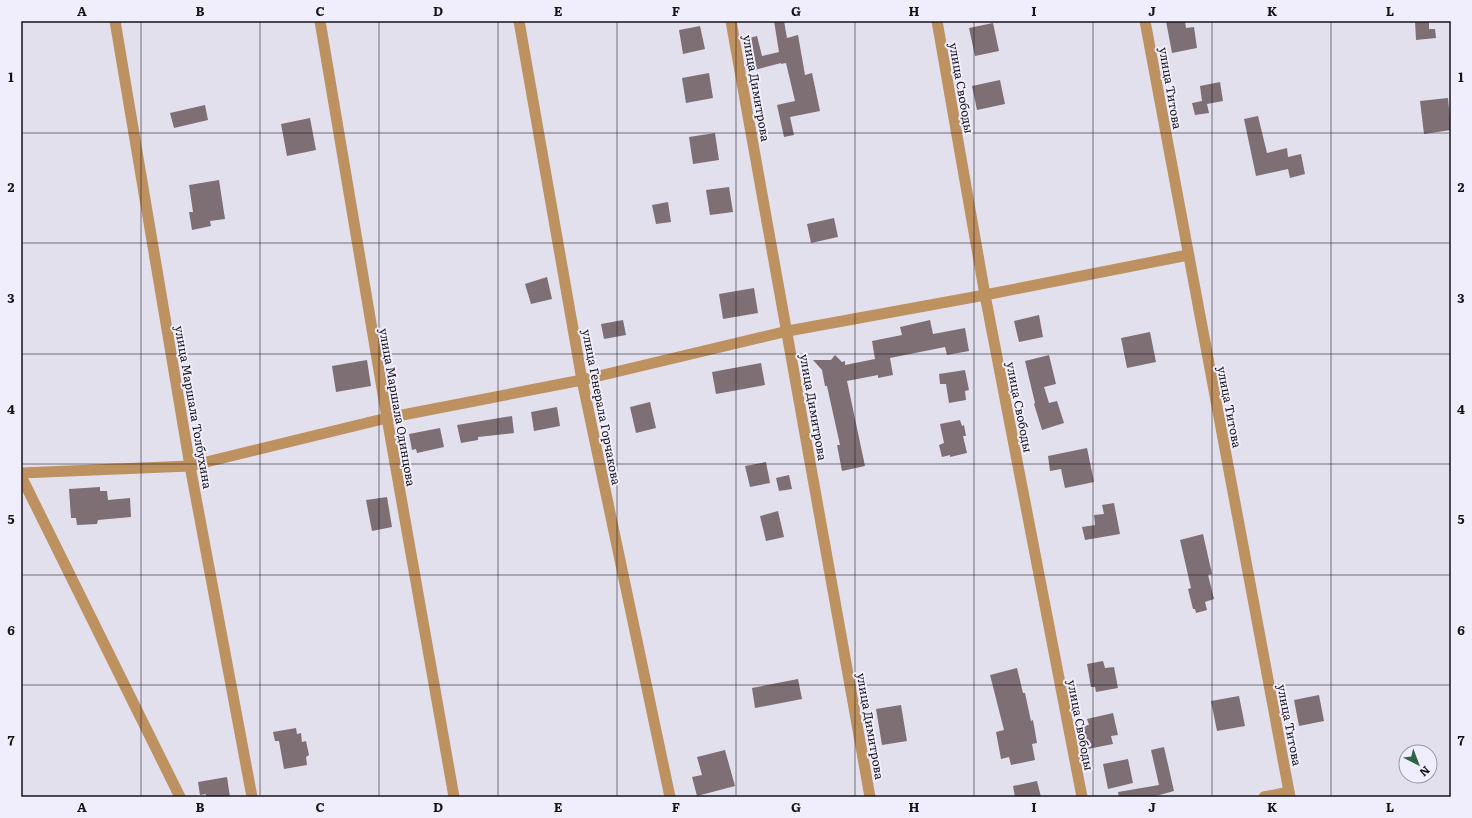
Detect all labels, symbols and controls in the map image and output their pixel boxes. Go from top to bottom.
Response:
text: A [77,1,87,20]
text: B [196,1,205,20]
text: C [315,1,325,20]
text: D [433,1,443,20]
text: E [554,1,563,20]
text: F [672,1,680,20]
text: G [791,1,801,20]
text: H [909,1,920,20]
text: I [1031,1,1037,20]
text: J [1148,1,1156,20]
text: K [1267,1,1278,20]
text: L [1386,1,1394,20]
street label: улица Димитрова [739,33,775,143]
street label: улица Свободы [945,41,979,135]
street label: улица Титова [1155,46,1187,131]
text: 1 [8,67,14,86]
text: 1 [1458,67,1464,86]
text: 2 [8,177,15,196]
text: 2 [1458,177,1465,196]
text: 3 [7,288,15,307]
text: 3 [1457,288,1465,307]
street label: улица Маршала Толбухина [171,324,217,491]
street label: улица Маршала Одинцова [375,326,421,488]
street label: улица Генерала Горчакова [578,328,626,487]
street label: улица Димитрова [796,352,832,462]
street label: улица Свободы [1002,360,1038,454]
street label: улица Титова [1213,365,1247,450]
text: 4 [7,399,15,418]
text: 4 [1457,399,1465,418]
text: 5 [7,509,15,528]
text: 5 [1457,509,1465,528]
text: 6 [7,620,15,639]
text: 6 [1457,620,1465,639]
street label: улица Димитрова [853,671,889,781]
street label: улица Свободы [1063,678,1099,772]
street label: улица Титова [1273,683,1307,768]
text: 7 [7,730,15,749]
text: 7 [1457,730,1465,749]
north arrow [1398,744,1438,784]
text: N [1417,763,1434,781]
text: A [77,797,87,816]
text: B [196,797,205,816]
text: C [315,797,325,816]
text: D [433,797,443,816]
text: E [554,797,563,816]
text: F [672,797,680,816]
text: G [791,797,801,816]
text: H [909,797,920,816]
text: I [1031,797,1037,816]
text: J [1148,797,1156,816]
text: K [1267,797,1278,816]
text: L [1386,797,1394,816]

